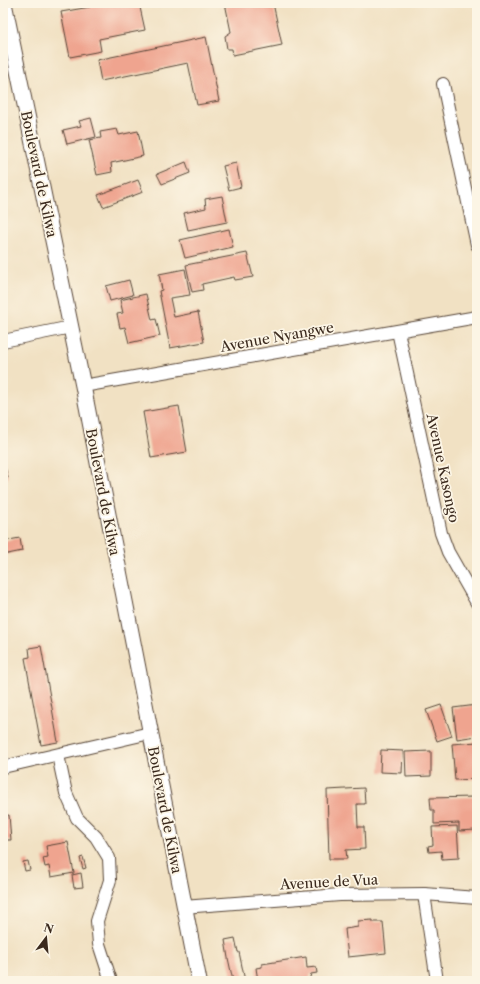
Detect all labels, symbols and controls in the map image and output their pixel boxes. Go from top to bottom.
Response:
street label: Boulevard de Kilwa [17,109,61,240]
street label: Avenue Nyangwe [218,318,335,356]
street label: Avenue Kasongo [422,411,463,524]
street label: Boulevard de Kilwa [82,427,124,558]
street label: Boulevard de Kilwa [144,745,186,876]
street label: Avenue de Vua [278,870,379,894]
north arrow [26,918,66,958]
text: N [42,920,56,937]

